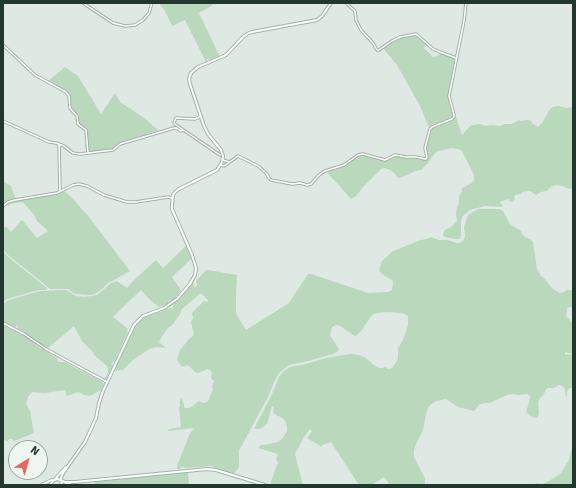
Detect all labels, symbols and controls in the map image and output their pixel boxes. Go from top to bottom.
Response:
north arrow [8,440,48,480]
text: N [28,443,42,458]

